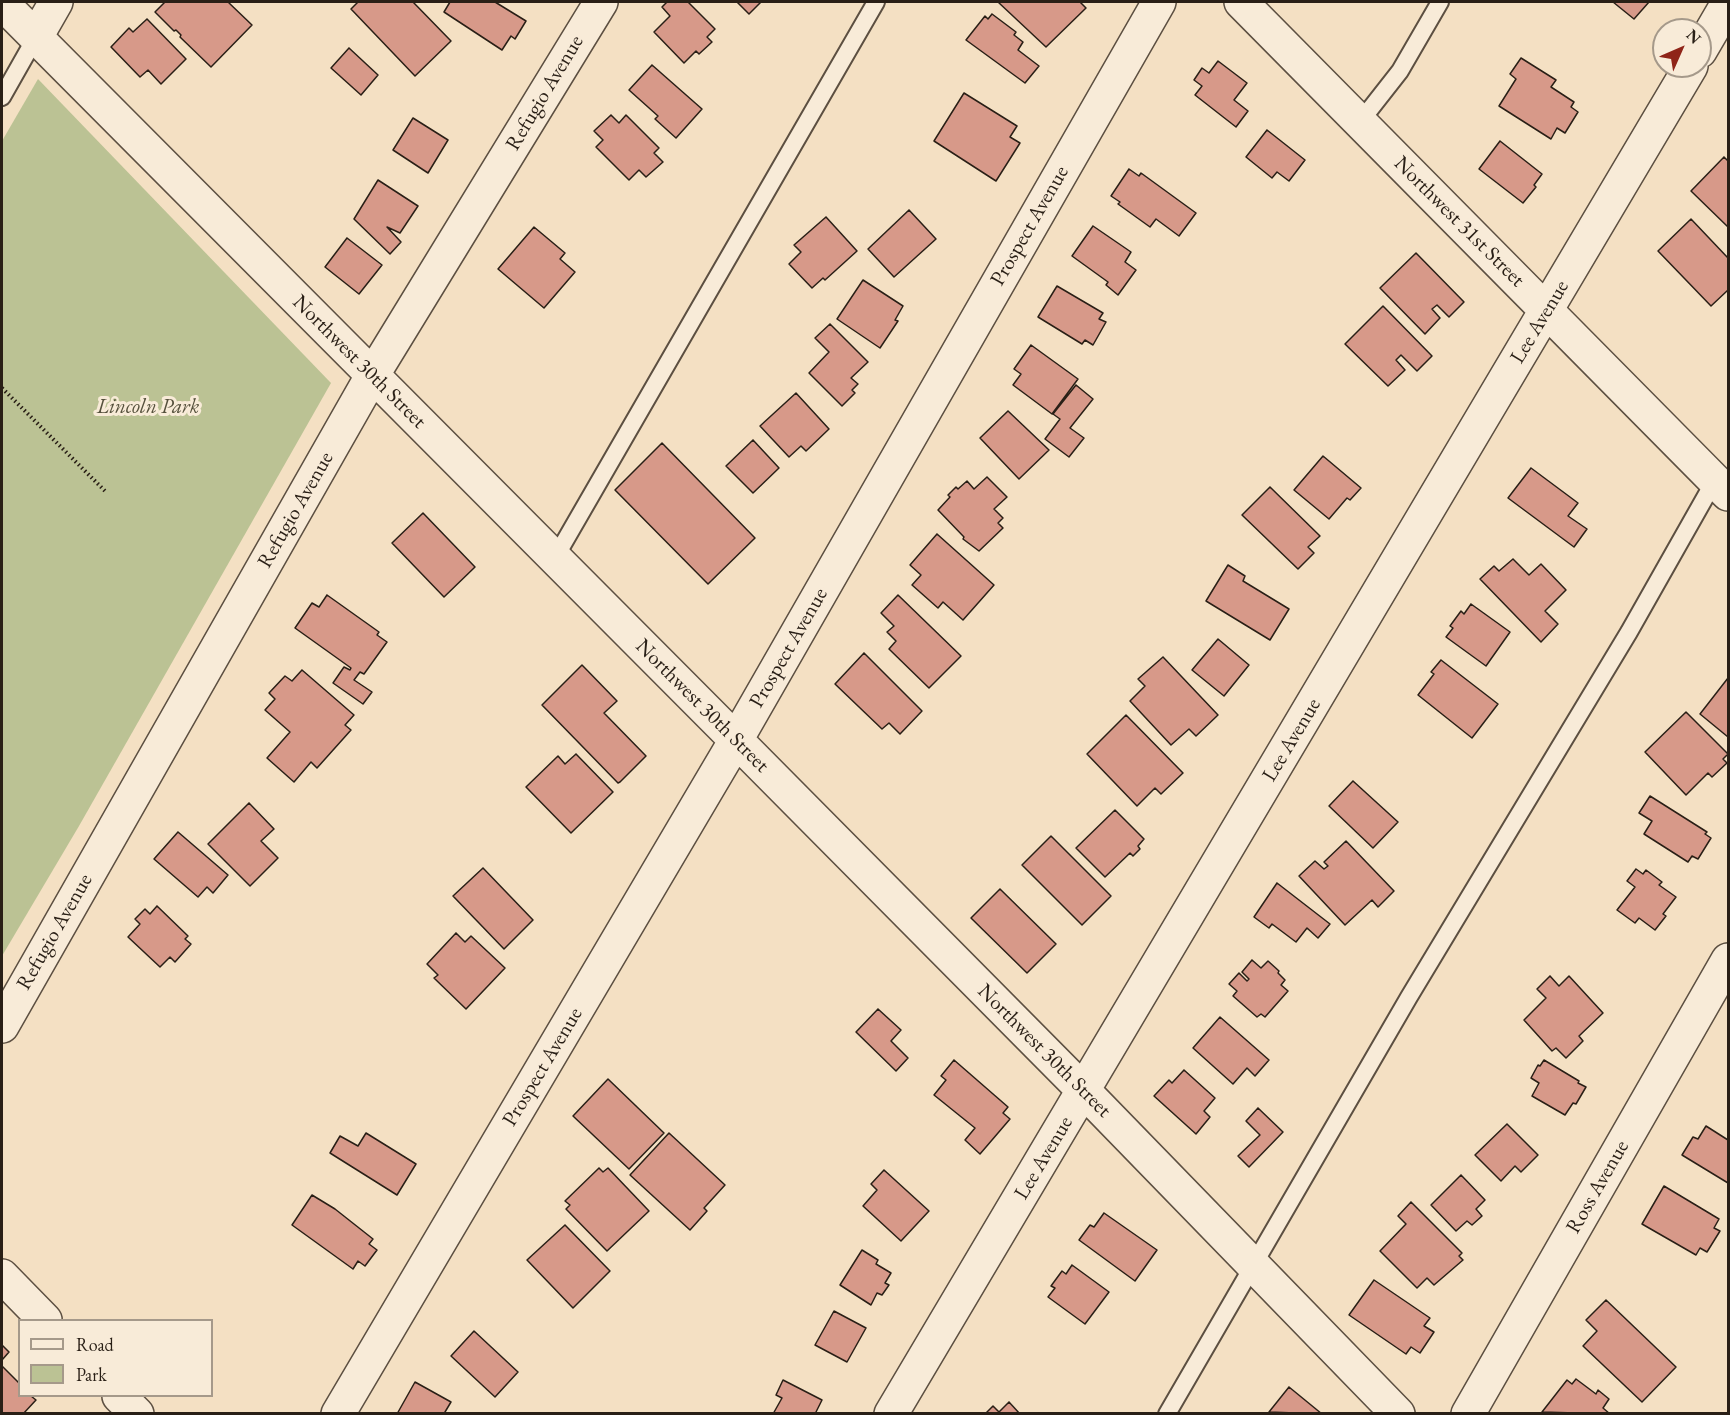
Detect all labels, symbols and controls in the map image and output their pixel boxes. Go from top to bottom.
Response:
north arrow [1652,18,1712,78]
text: N [1682,24,1706,48]
street label: Refugio Avenue [501,31,589,155]
street label: Northwest 31st Street [1388,151,1530,293]
street label: Prospect Avenue [986,162,1074,290]
street label: Lee Avenue [1505,276,1575,368]
street label: Northwest 30th Street [287,290,431,434]
park label: Lincoln Park [97,394,199,420]
street label: Refugio Avenue [253,447,339,573]
street label: Prospect Avenue [745,584,833,712]
street label: Northwest 30th Street [630,634,774,778]
street label: Lee Avenue [1257,694,1327,786]
street label: Refugio Avenue [12,869,98,995]
street label: Northwest 30th Street [972,979,1116,1123]
street label: Prospect Avenue [498,1003,588,1131]
street label: Lee Avenue [1009,1112,1079,1204]
street label: Ross Avenue [1561,1136,1635,1238]
legend [18,1319,213,1397]
text: Road [76,1333,114,1356]
text: Park [76,1363,107,1386]

